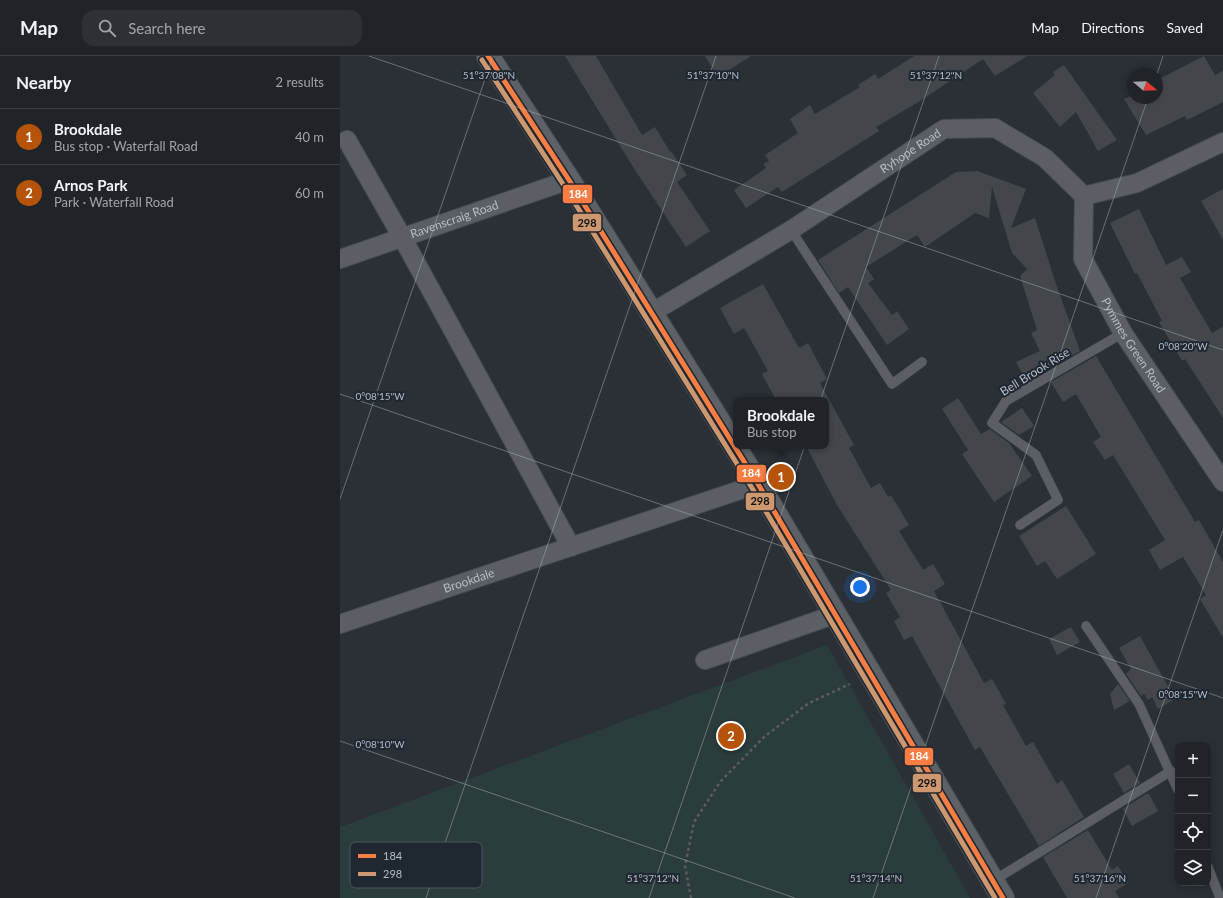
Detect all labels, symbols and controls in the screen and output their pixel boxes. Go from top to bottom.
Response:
search box [82,10,362,46]
text: Map [20,16,58,39]
icon: search [96,17,118,39]
text: Search here [128,19,206,37]
text: Map [1032,19,1059,36]
text: Directions [1081,19,1144,36]
text: Saved [1166,19,1203,36]
north arrow [1127,68,1163,104]
text: 51°37'08"N [463,69,515,81]
text: 51°37'10"N [687,69,739,81]
text: 51°37'12"N [910,69,962,81]
text: Nearby [16,72,71,93]
text: 2 results [276,74,324,90]
text: Brookdale [54,120,122,138]
street label: Ryhope Road [877,125,944,176]
text: 1 [25,129,33,145]
text: 40 m [295,129,324,145]
text: Bus stop · Waterfall Road [54,138,198,154]
text: Arnos Park [54,176,128,194]
line badge: 184 [562,184,593,204]
text: 2 [25,185,33,201]
text: 60 m [295,185,324,201]
text: 184 [568,187,588,200]
text: Park · Waterfall Road [54,194,174,210]
street label: Ravenscraig Road [408,197,500,241]
line badge: 298 [572,213,602,232]
text: 298 [577,216,597,229]
street label: Pymmes Green Road [1098,295,1169,396]
text: 0°08'20"W [1158,340,1208,352]
street label: Bell Brook Rise [997,344,1072,399]
text: 0°08'15"W [355,390,405,402]
popup [733,397,829,449]
text: Brookdale [747,406,815,424]
text: Bus stop [747,424,796,440]
pin: 1 [768,462,794,492]
line badge: 184 [736,464,767,483]
text: 184 [741,466,761,479]
line badge: 298 [745,492,775,511]
text: 298 [750,494,770,507]
street label: Brookdale [441,565,496,596]
your location [850,577,870,597]
text: 0°08'15"W [1158,688,1208,700]
pin: 2 [718,721,744,751]
text: 0°08'10"W [355,738,405,750]
map controls [1175,742,1211,886]
button: + [1175,742,1211,778]
line badge: 184 [904,747,934,766]
text: 184 [909,749,929,762]
line badge: 298 [912,773,942,793]
text: 298 [917,776,937,789]
button: − [1175,778,1211,814]
button: locate [1175,814,1211,850]
legend [350,842,482,888]
text: 184 [383,849,403,862]
button: layers [1175,850,1211,886]
text: 298 [383,867,402,880]
text: 51°37'12"N [627,872,679,884]
text: 51°37'14"N [850,872,902,884]
text: 51°37'16"N [1074,872,1126,884]

